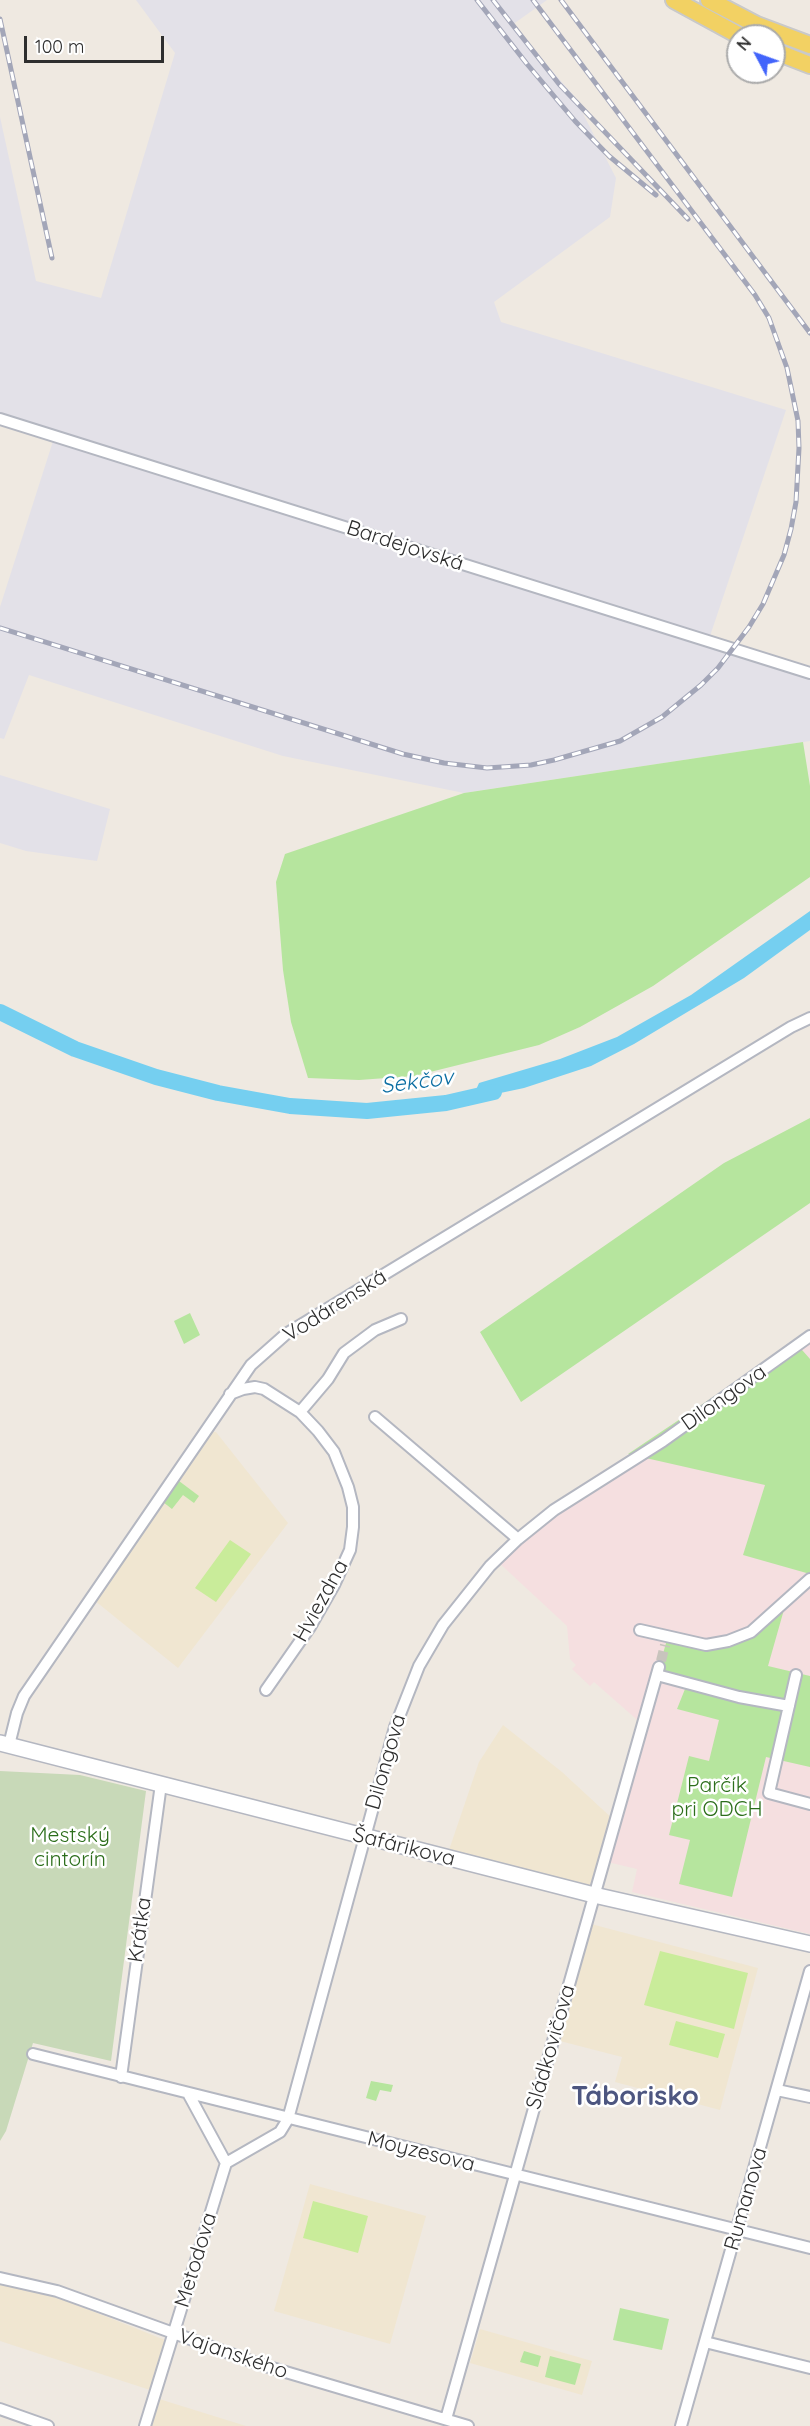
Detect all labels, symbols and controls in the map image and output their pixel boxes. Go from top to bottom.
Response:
scale bar [27,24,166,62]
north arrow [726,24,786,84]
text: N [733,33,755,55]
text: 100 m [35,35,84,58]
street label: Bardejovská [343,515,467,577]
water label: Sekčov [379,1064,455,1100]
street label: Vodárenská [279,1264,391,1348]
street label: Dilongova [677,1360,771,1436]
street label: Hviezdna [288,1556,354,1646]
street label: Dilongova [360,1711,412,1813]
park label: Parčík pri ODCH [671,1773,763,1823]
street label: Šafárikova [350,1822,458,1872]
park label: Mestský cintorín [30,1823,110,1873]
street label: Krátka [123,1896,157,1964]
street label: Sládkovičova [521,1982,581,2112]
district label: Táborisko [571,2081,699,2113]
street label: Moyzesova [365,2126,477,2178]
street label: Rumanova [719,2144,773,2254]
street label: Metodova [170,2209,222,2311]
street label: Vajanského [175,2324,291,2384]

